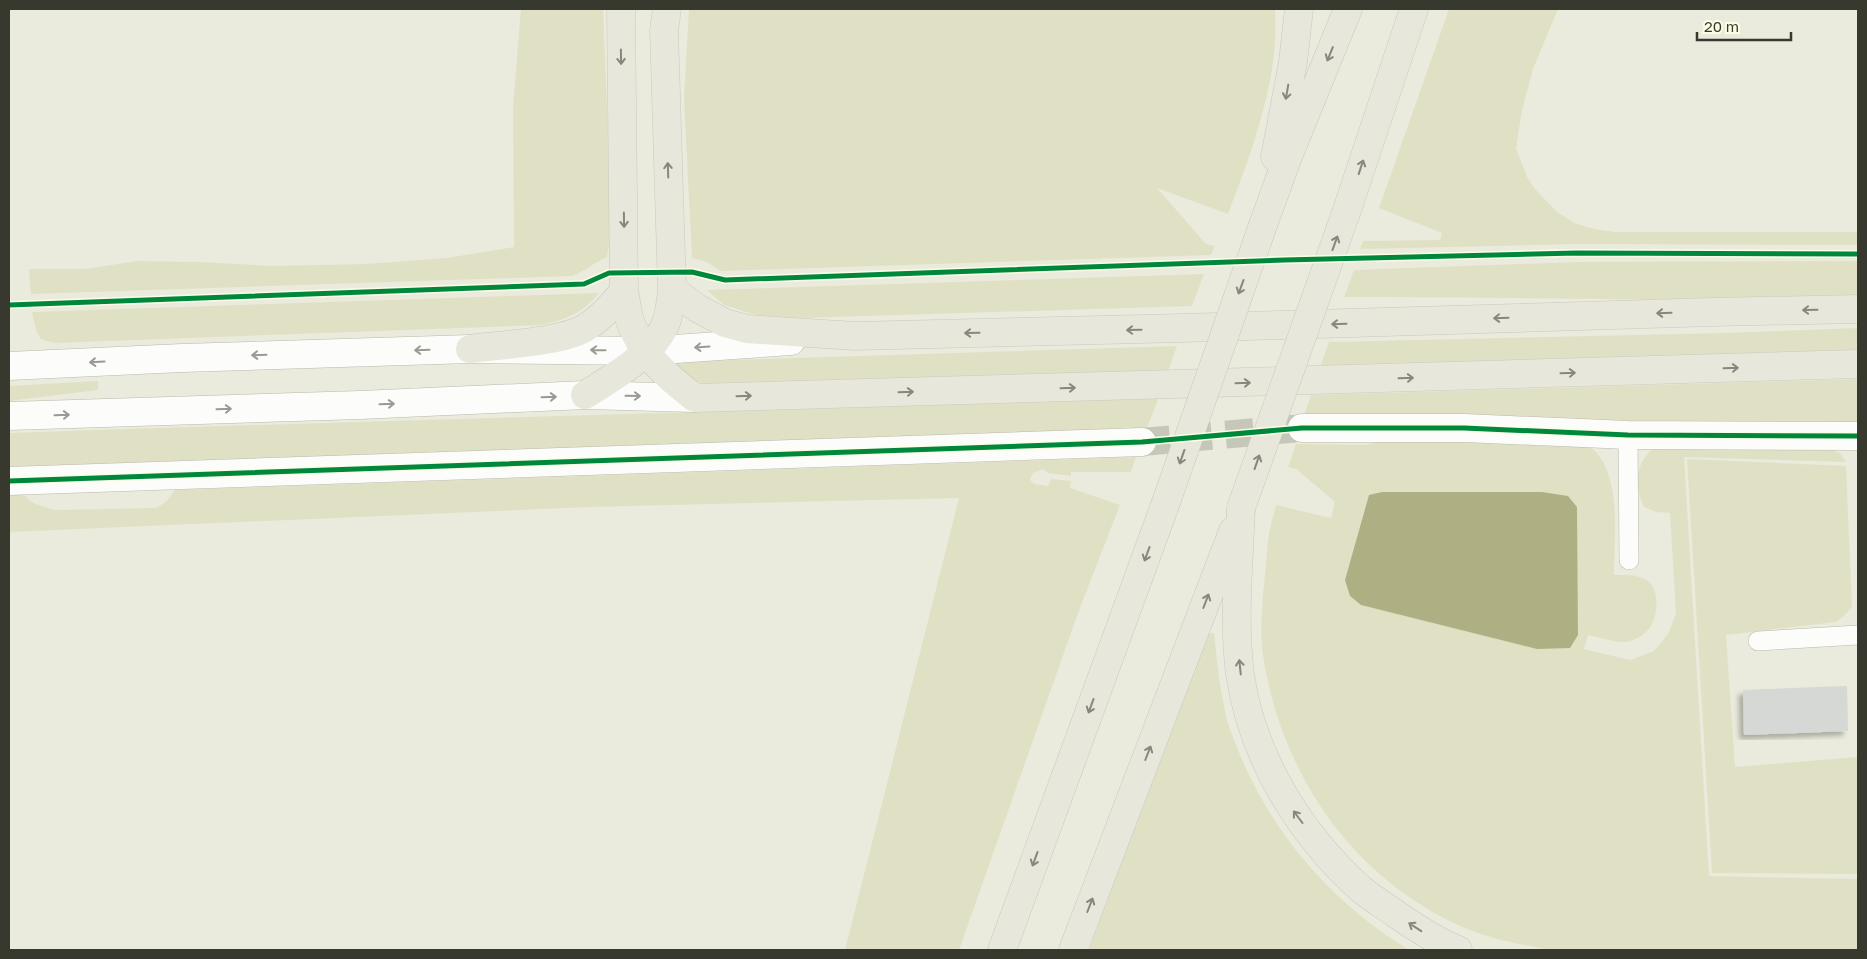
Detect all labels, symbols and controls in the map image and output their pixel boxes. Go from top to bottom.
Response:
scale bar [1697,10,1791,42]
text: 20 m [1704,17,1739,35]
one-way arrow [1324,46,1334,61]
one-way arrow [616,49,626,65]
one-way arrow [1282,83,1292,99]
one-way arrow [1357,159,1366,175]
one-way arrow [663,163,673,179]
one-way arrow [619,212,629,228]
one-way arrow [1331,235,1340,251]
one-way arrow [1235,279,1245,295]
one-way arrow [1802,305,1818,315]
one-way arrow [1656,309,1672,318]
one-way arrow [1494,314,1510,323]
one-way arrow [1331,319,1347,328]
one-way arrow [1126,325,1142,334]
one-way arrow [964,329,980,338]
one-way arrow [694,343,710,352]
one-way arrow [414,346,430,355]
one-way arrow [590,346,606,355]
one-way arrow [251,351,267,360]
one-way arrow [89,357,106,367]
one-way arrow [1722,364,1738,373]
one-way arrow [1560,369,1576,378]
one-way arrow [1397,373,1413,383]
one-way arrow [1234,378,1251,388]
one-way arrow [1060,383,1076,392]
one-way arrow [898,387,914,397]
one-way arrow [541,392,557,401]
one-way arrow [625,392,641,401]
one-way arrow [735,392,751,401]
one-way arrow [378,399,394,408]
one-way arrow [216,405,232,414]
one-way arrow [54,410,70,419]
one-way arrow [1176,449,1186,465]
one-way arrow [1253,454,1262,470]
one-way arrow [1142,546,1151,561]
one-way arrow [1202,594,1211,609]
one-way arrow [1235,659,1245,675]
one-way arrow [1086,698,1095,714]
one-way arrow [1144,746,1153,761]
one-way arrow [1293,810,1303,824]
one-way arrow [1030,851,1039,866]
one-way arrow [1086,898,1096,913]
one-way arrow [1409,922,1423,932]

